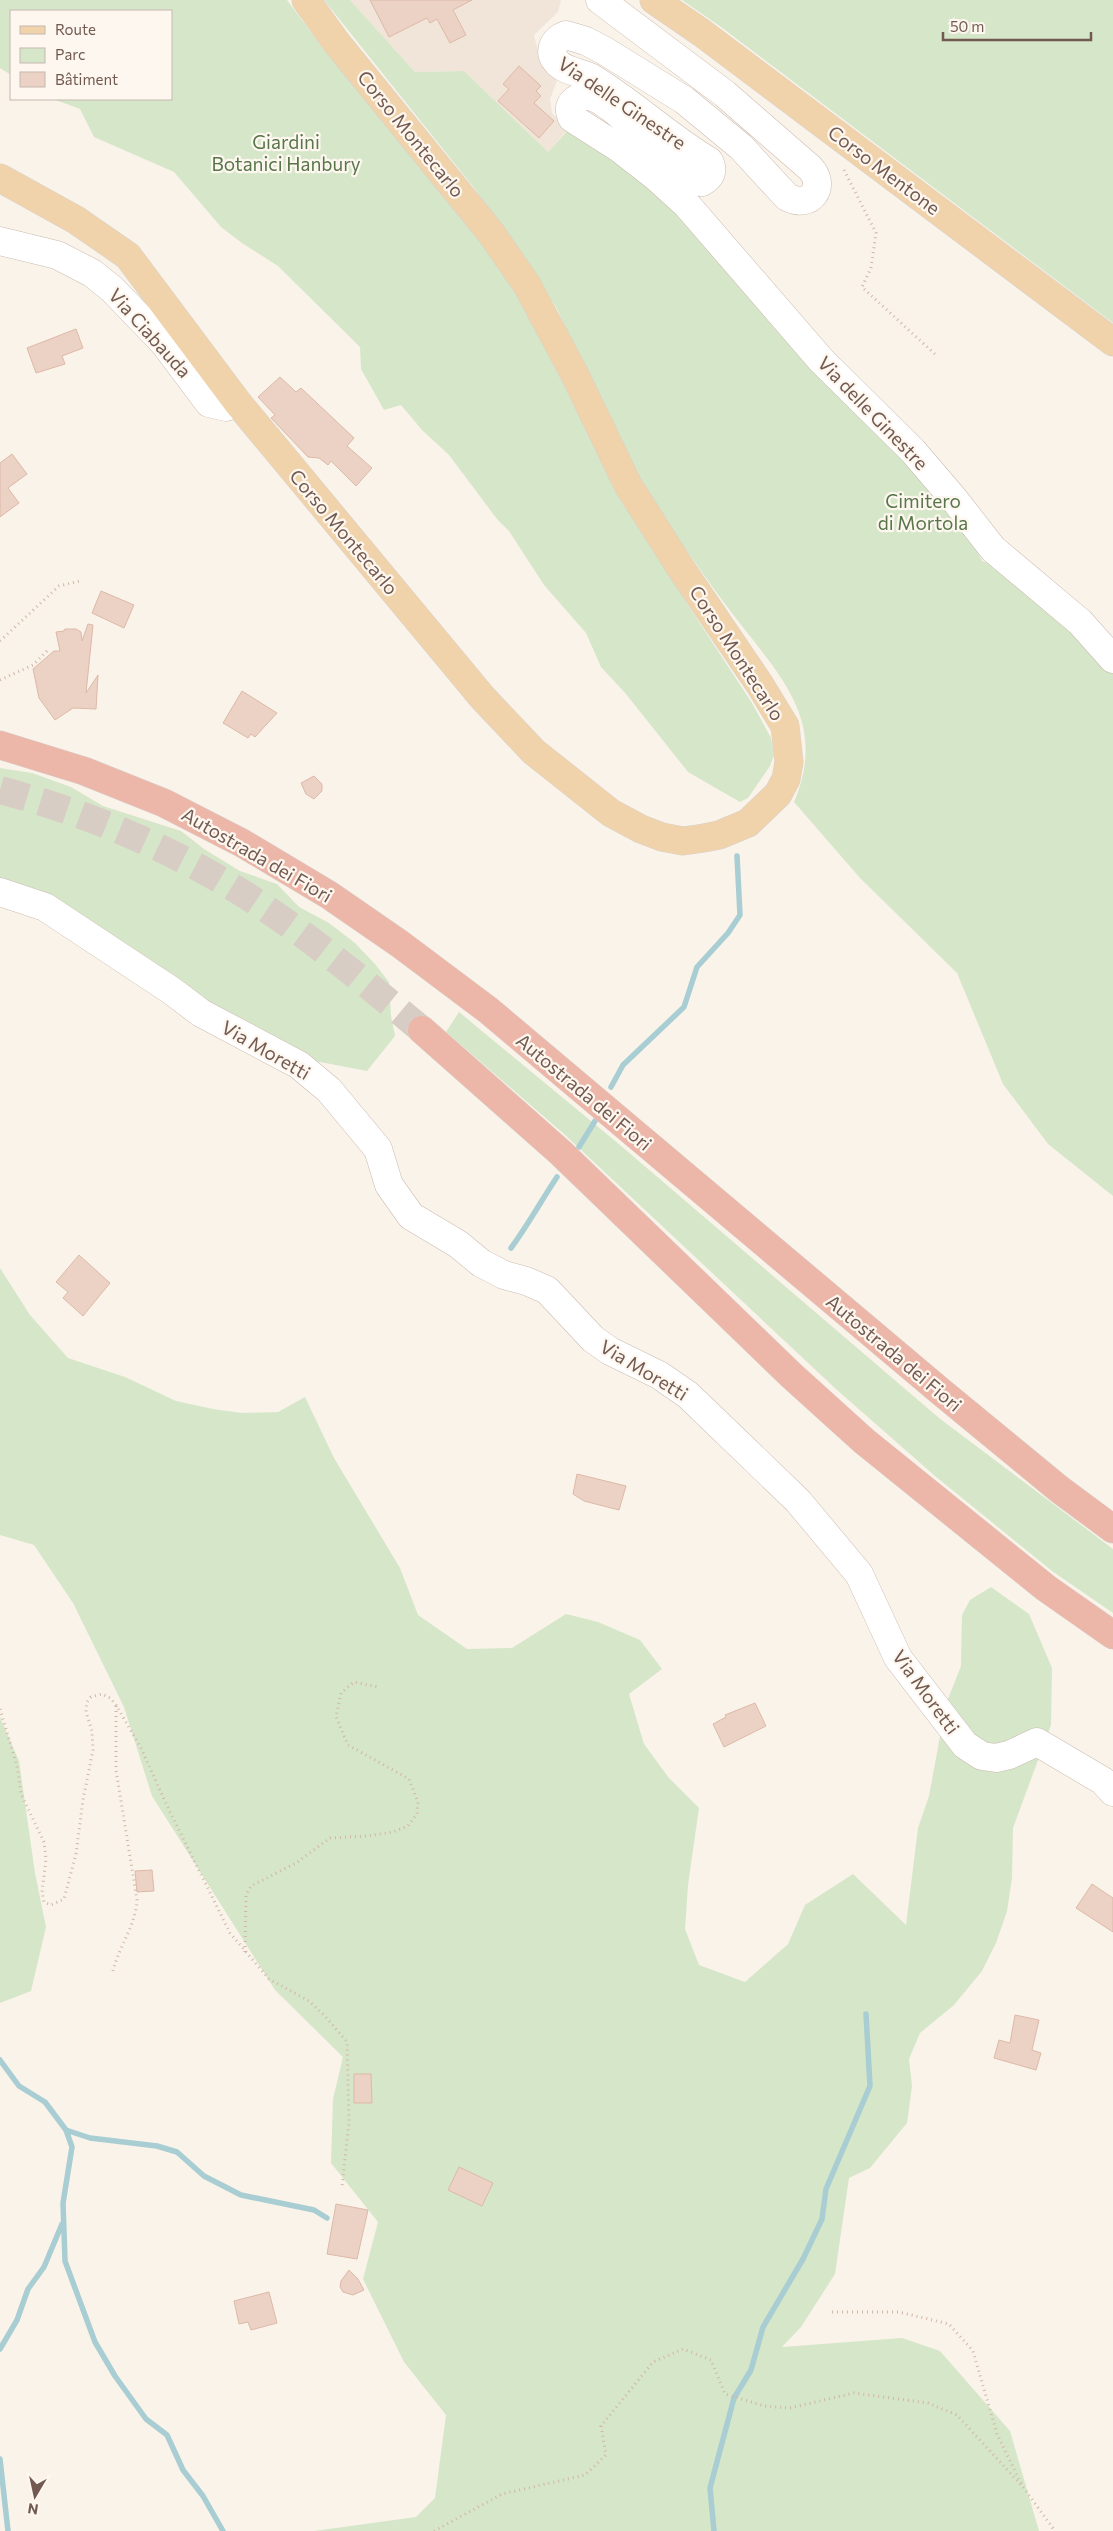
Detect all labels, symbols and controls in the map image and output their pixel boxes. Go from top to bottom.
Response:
legend [10,10,172,100]
scale bar [943,10,1090,42]
text: 50 m [950,17,984,35]
text: Route [55,20,96,38]
text: Parc [55,45,85,63]
street label: Via delle Ginestre [554,51,691,154]
street label: Corso Montecarlo [353,66,470,202]
text: Bâtiment [55,70,118,88]
street label: Corso Mentone [824,120,945,219]
park label: Giardini Botanici Hanbury [211,130,361,175]
street label: Via Ciabauda [104,283,196,382]
street label: Via delle Ginestre [813,351,933,474]
street label: Corso Montecarlo [285,464,403,599]
park label: Cimitero di Mortola [878,489,968,534]
street label: Corso Montecarlo [685,581,790,725]
street label: Autostrada dei Fiori [178,802,337,907]
street label: Via Moretti [218,1015,315,1084]
street label: Autostrada dei Fiori [512,1028,657,1155]
street label: Autostrada dei Fiori [822,1289,967,1416]
street label: Via Moretti [596,1334,692,1405]
street label: Via Moretti [888,1645,965,1738]
north arrow [10,2471,60,2521]
text: N [26,2500,39,2519]

